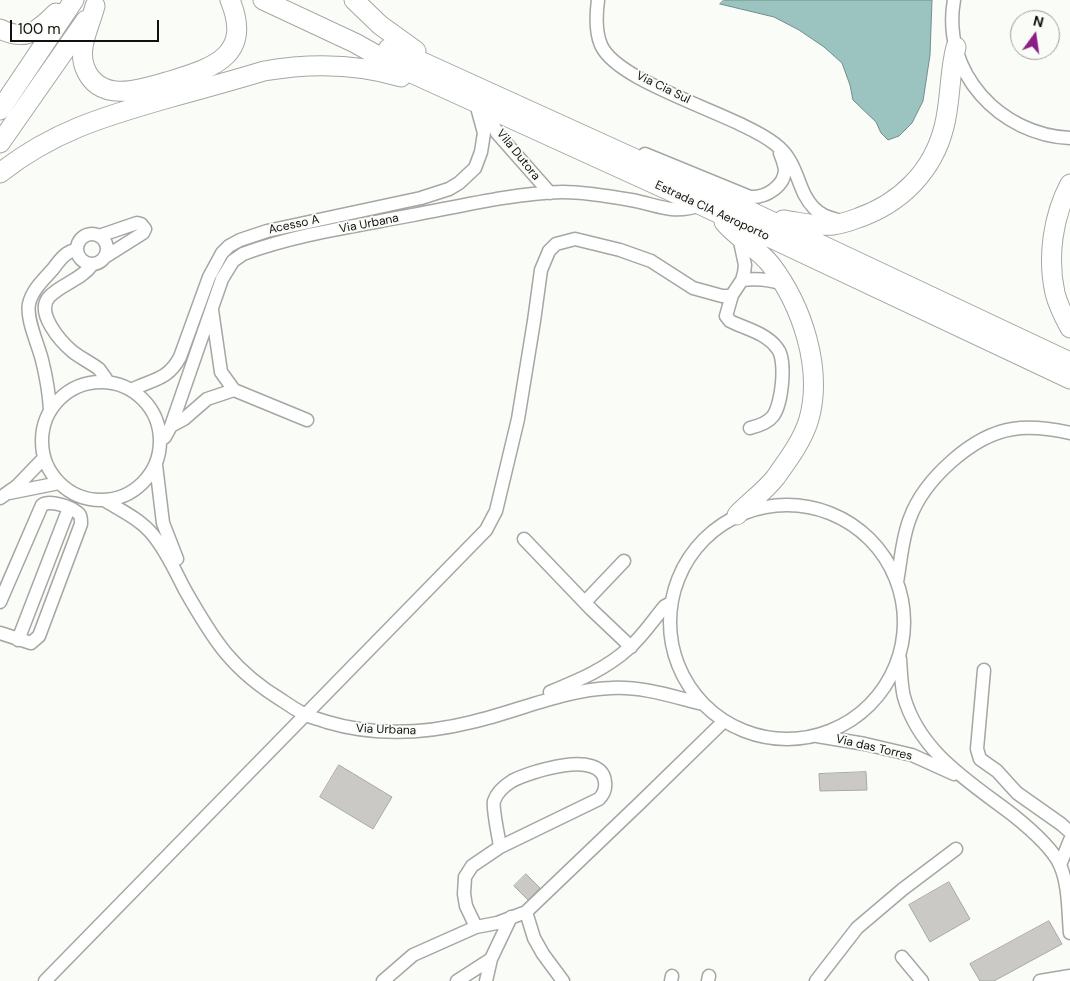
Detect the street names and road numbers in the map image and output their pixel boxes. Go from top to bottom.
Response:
street label: Via Cia Sul [634,69,692,107]
street label: Vila Dutora [493,127,543,183]
street label: Estrada CIA Aeroporto [653,178,771,244]
street label: Via Urbana [338,211,400,237]
street label: Acesso A [267,213,321,237]
street label: Via Urbana [356,722,416,738]
street label: Via das Torres [834,732,914,764]

